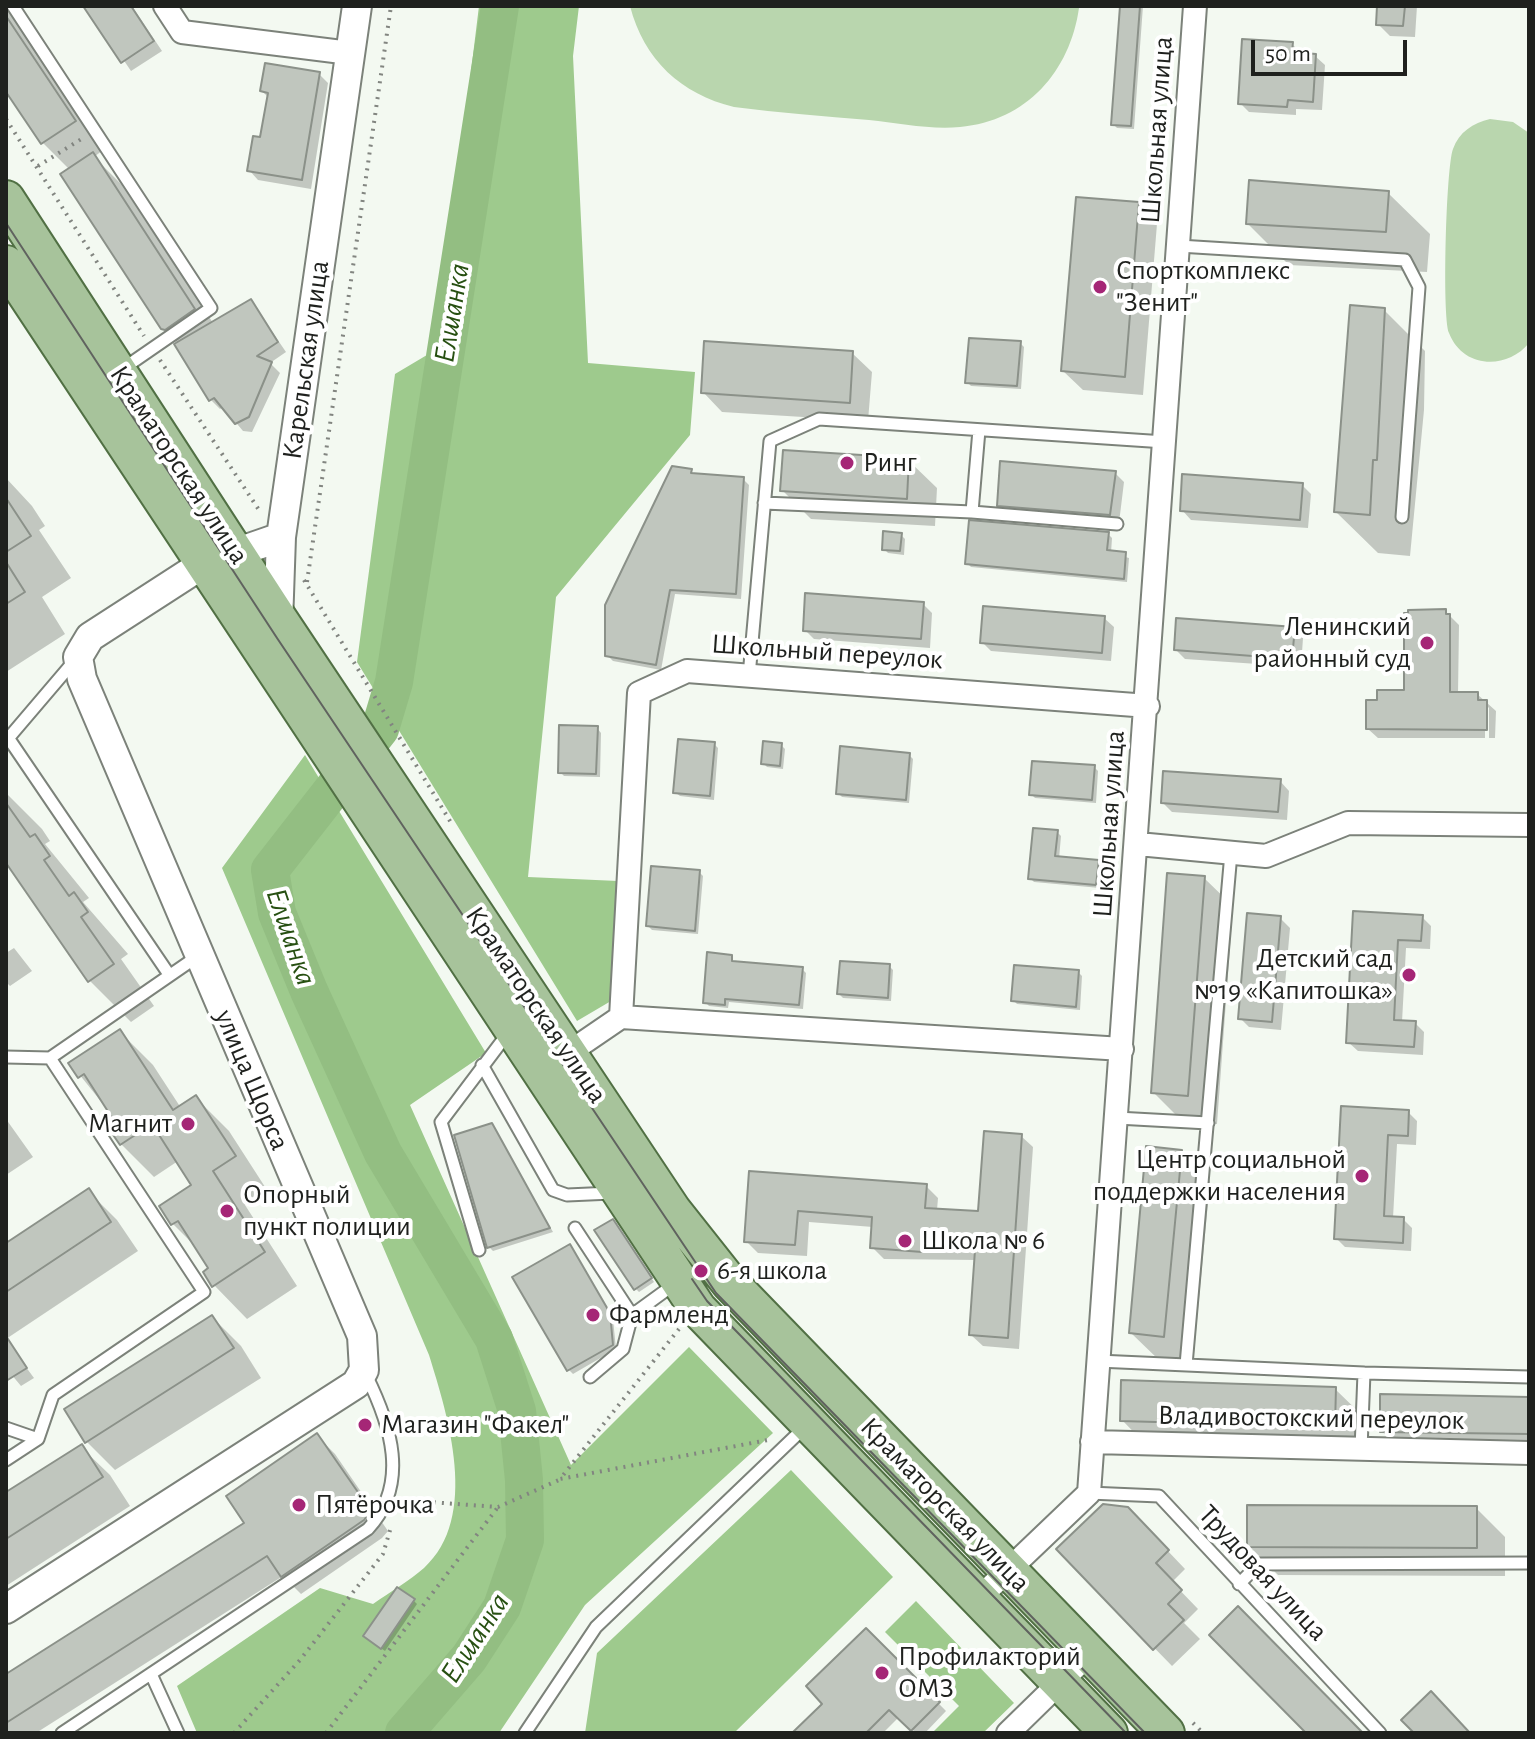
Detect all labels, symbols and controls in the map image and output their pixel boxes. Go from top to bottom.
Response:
scale bar [1255,24,1411,74]
street label: Школьная улица [1134,35,1180,225]
text: 50 m [1265,42,1311,66]
place label: Спорткомплекс "Зенит" [1116,254,1290,320]
street label: Карельская улица [275,258,337,462]
water label: Елшанка [426,261,478,365]
marker: Спорткомплекс "Зенит" [1091,278,1109,296]
street label: Краматорская улица [102,359,256,571]
place label: Ринг [863,446,917,480]
marker: Ринг [838,454,856,472]
place label: Ленинский районный суд [1254,610,1411,676]
street label: Школьный переулок [710,627,944,677]
marker: Ленинский районный суд [1418,634,1436,652]
street label: Школьная улица [1086,729,1132,919]
water label: Елшанка [258,884,324,990]
street label: Краматорская улица [458,900,614,1110]
place label: Детский сад №19 «Капитошка» [1194,942,1393,1008]
marker: Детский сад №19 «Капитошка» [1400,966,1418,984]
street label: улица Щорса [207,1005,297,1155]
place label: Магнит [88,1107,172,1141]
marker: Магнит [179,1115,197,1133]
place label: Центр социальной поддержки населения [1093,1143,1346,1209]
marker: Центр социальной поддержки населения [1353,1167,1371,1185]
place label: Опорный пункт полиции [243,1178,411,1244]
marker: Опорный пункт полиции [218,1202,236,1220]
place label: Школа № 6 [921,1224,1045,1258]
marker: Школа № 6 [896,1232,914,1250]
place label: 6-я школа [717,1254,827,1288]
marker: 6-я школа [692,1262,710,1280]
place label: Фармленд [609,1298,729,1332]
marker: Фармленд [584,1306,602,1324]
street label: Владивостокский переулок [1158,1399,1464,1437]
place label: Магазин "Факел" [381,1408,569,1442]
street label: Краматорская улица [853,1411,1037,1599]
marker: Магазин "Факел" [356,1416,374,1434]
place label: Пятёрочка [315,1488,434,1522]
marker: Пятёрочка [290,1496,308,1514]
street label: Трудовая улица [1191,1498,1335,1648]
water label: Елшанка [433,1586,517,1690]
place label: Профилакторий ОМЗ [898,1640,1081,1706]
marker: Профилакторий ОМЗ [873,1664,891,1682]

